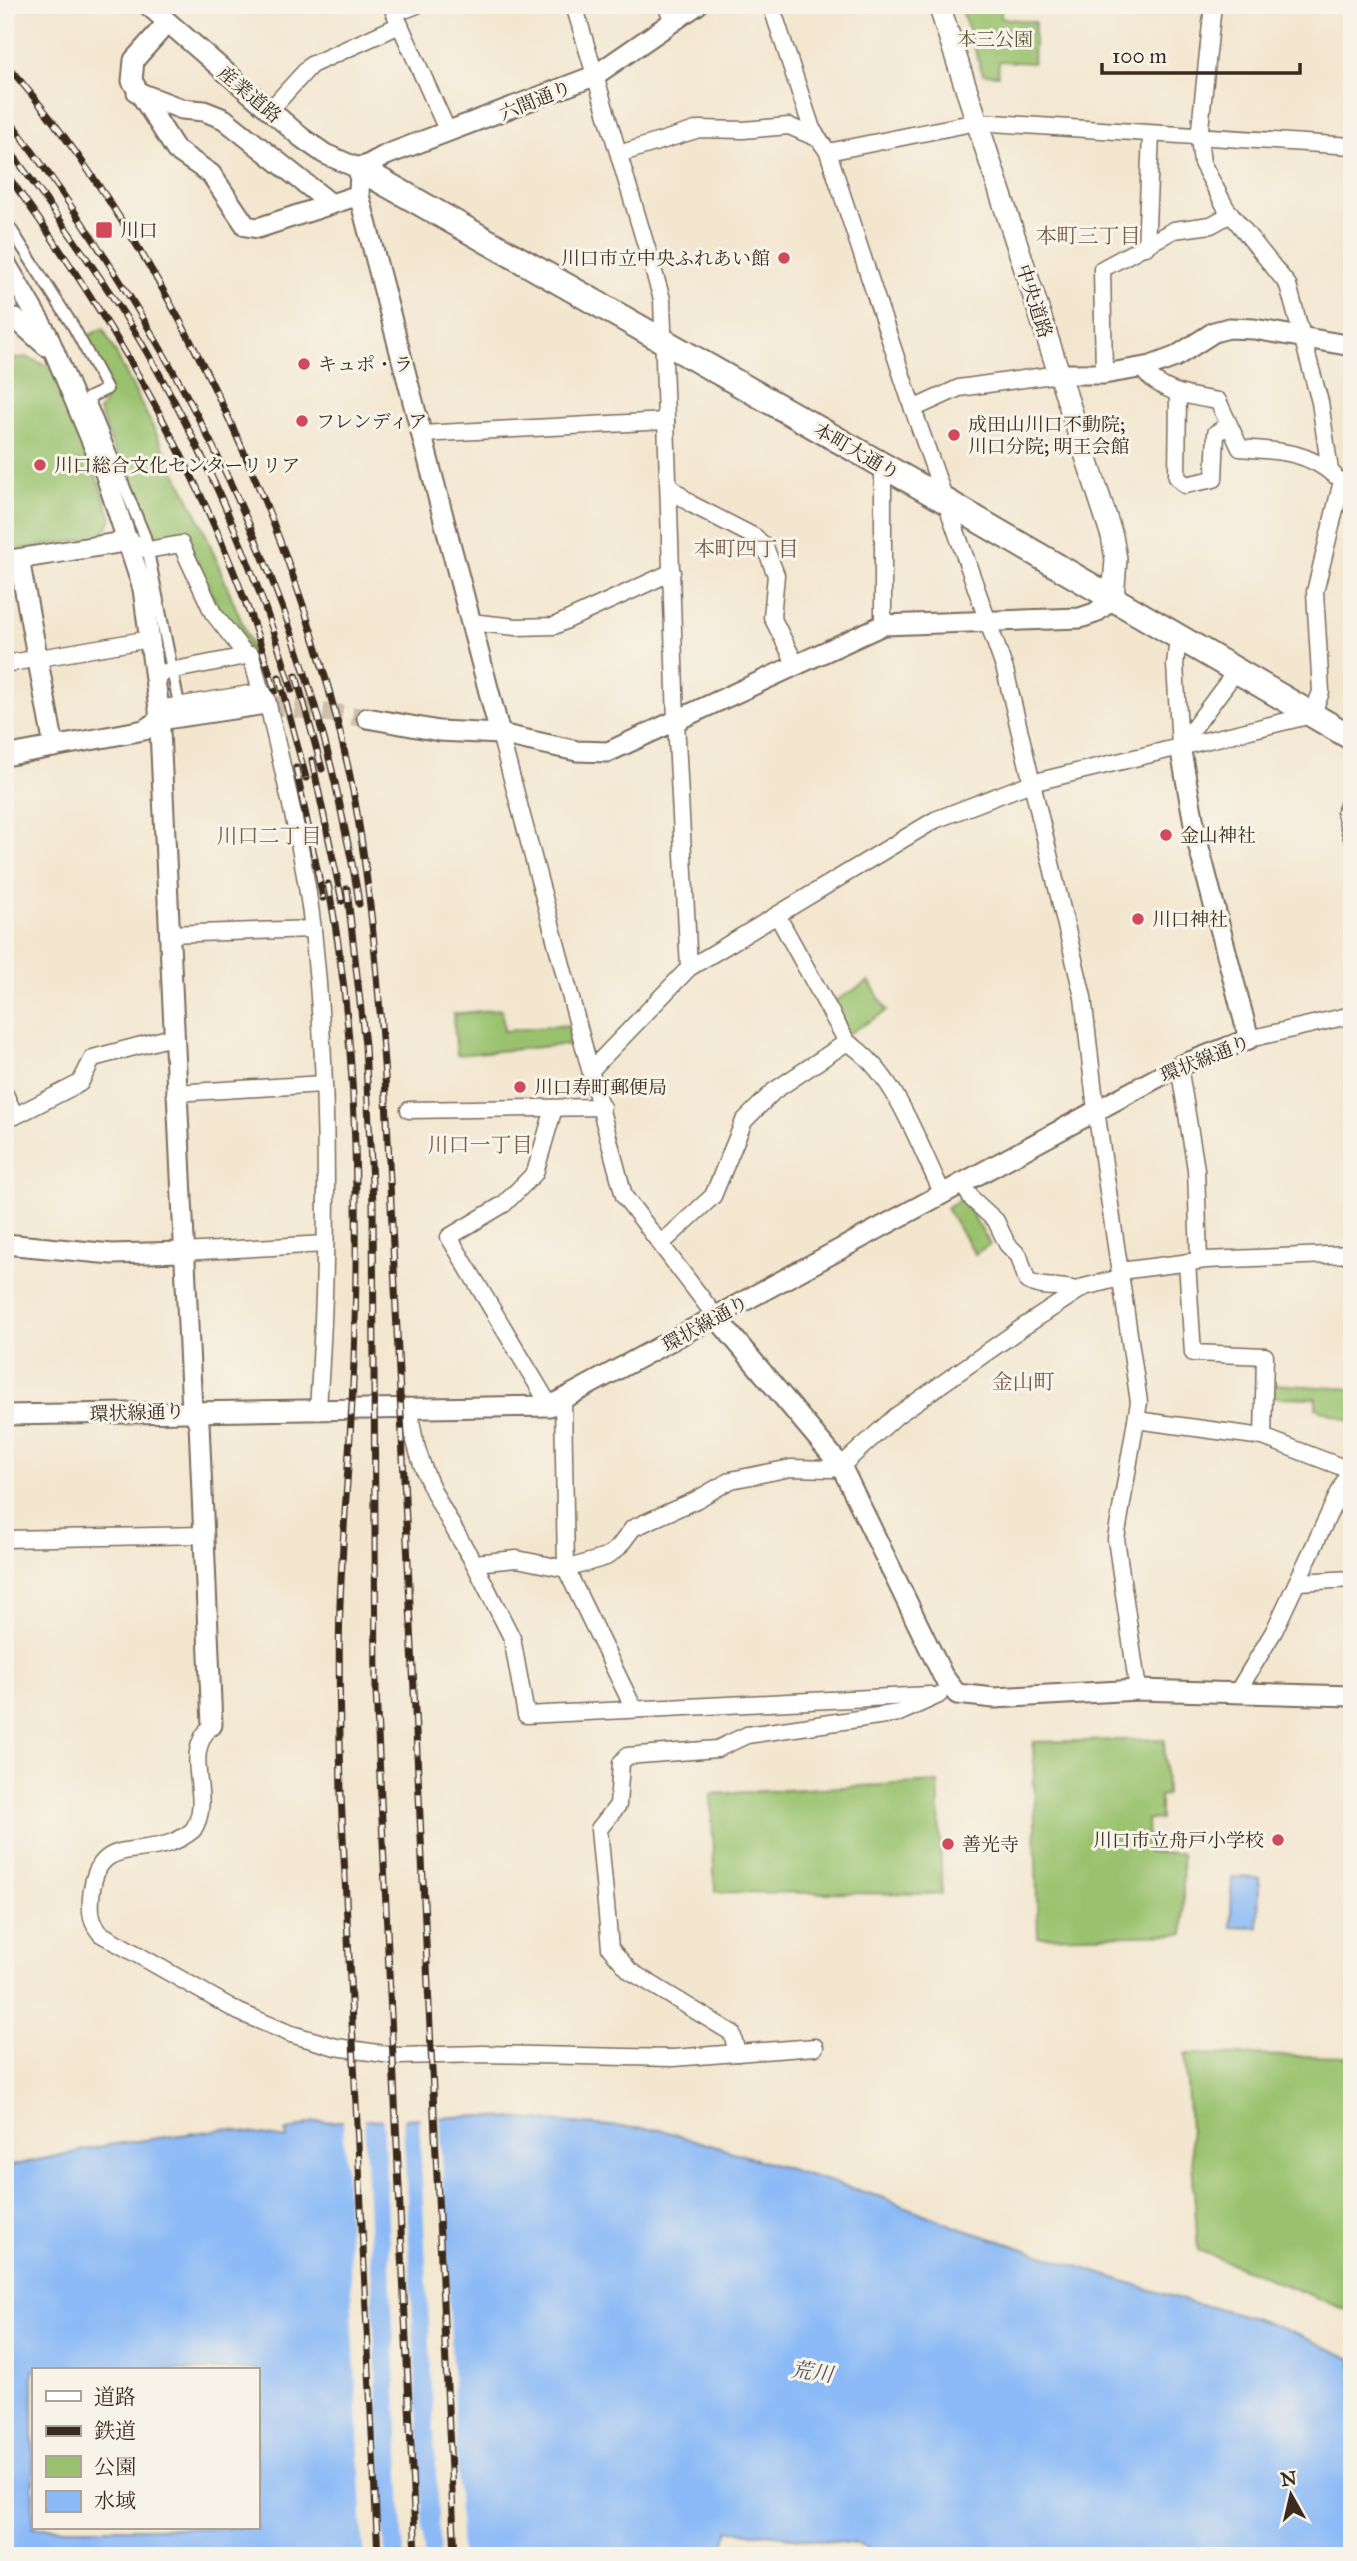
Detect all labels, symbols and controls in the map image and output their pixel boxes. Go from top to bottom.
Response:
park label: 本三公園 [957,28,1033,51]
scale bar [1102,32,1299,76]
text: 100 m [1112,43,1167,69]
street label: 産業道路 [213,61,286,128]
street label: 六間通り [496,76,575,125]
place label: 川口 [120,219,158,242]
marker: 川口 [94,220,114,240]
district label: 本町三丁目 [1036,223,1141,249]
place label: 川口市立中央ふれあい館 [561,247,770,270]
marker: 川口市立中央ふれあい館 [776,250,792,266]
street label: 中央道路 [1012,261,1057,341]
place label: キュポ・ラ [318,353,413,376]
marker: キュポ・ラ [296,356,312,372]
place label: フレンディア [316,410,427,433]
marker: フレンディア [294,413,310,429]
place label: 成田山川口不動院; 川口分院; 明王会館 [968,413,1129,458]
street label: 本町大通り [810,418,904,485]
marker: 成田山川口不動院; 川口分院; 明王会館 [946,427,962,443]
place label: 川口総合文化センターリリア [54,454,300,477]
marker: 川口総合文化センターリリア [32,457,48,473]
district label: 本町四丁目 [694,536,799,562]
district label: 川口二丁目 [217,823,322,849]
place label: 金山神社 [1180,824,1256,847]
marker: 金山神社 [1158,827,1174,843]
place label: 川口神社 [1152,908,1228,931]
marker: 川口神社 [1130,911,1146,927]
street label: 環状線通り [1157,1030,1254,1087]
place label: 川口寿町郵便局 [534,1076,667,1099]
marker: 川口寿町郵便局 [512,1079,528,1095]
district label: 川口一丁目 [428,1132,533,1158]
street label: 環状線通り [658,1290,752,1357]
district label: 金山町 [992,1369,1055,1395]
street label: 環状線通り [89,1399,185,1426]
place label: 川口市立舟戸小学校 [1093,1829,1264,1852]
marker: 川口市立舟戸小学校 [1270,1832,1286,1848]
place label: 善光寺 [962,1833,1019,1856]
marker: 善光寺 [940,1836,956,1852]
water label: 荒川 [789,2356,837,2388]
legend [32,2368,259,2530]
text: 道路 [94,2384,136,2410]
text: 鉄道 [94,2418,136,2444]
text: 公園 [94,2454,136,2480]
north arrow [1256,2460,1326,2530]
text: N [1279,2466,1298,2491]
text: 水域 [94,2488,136,2514]

